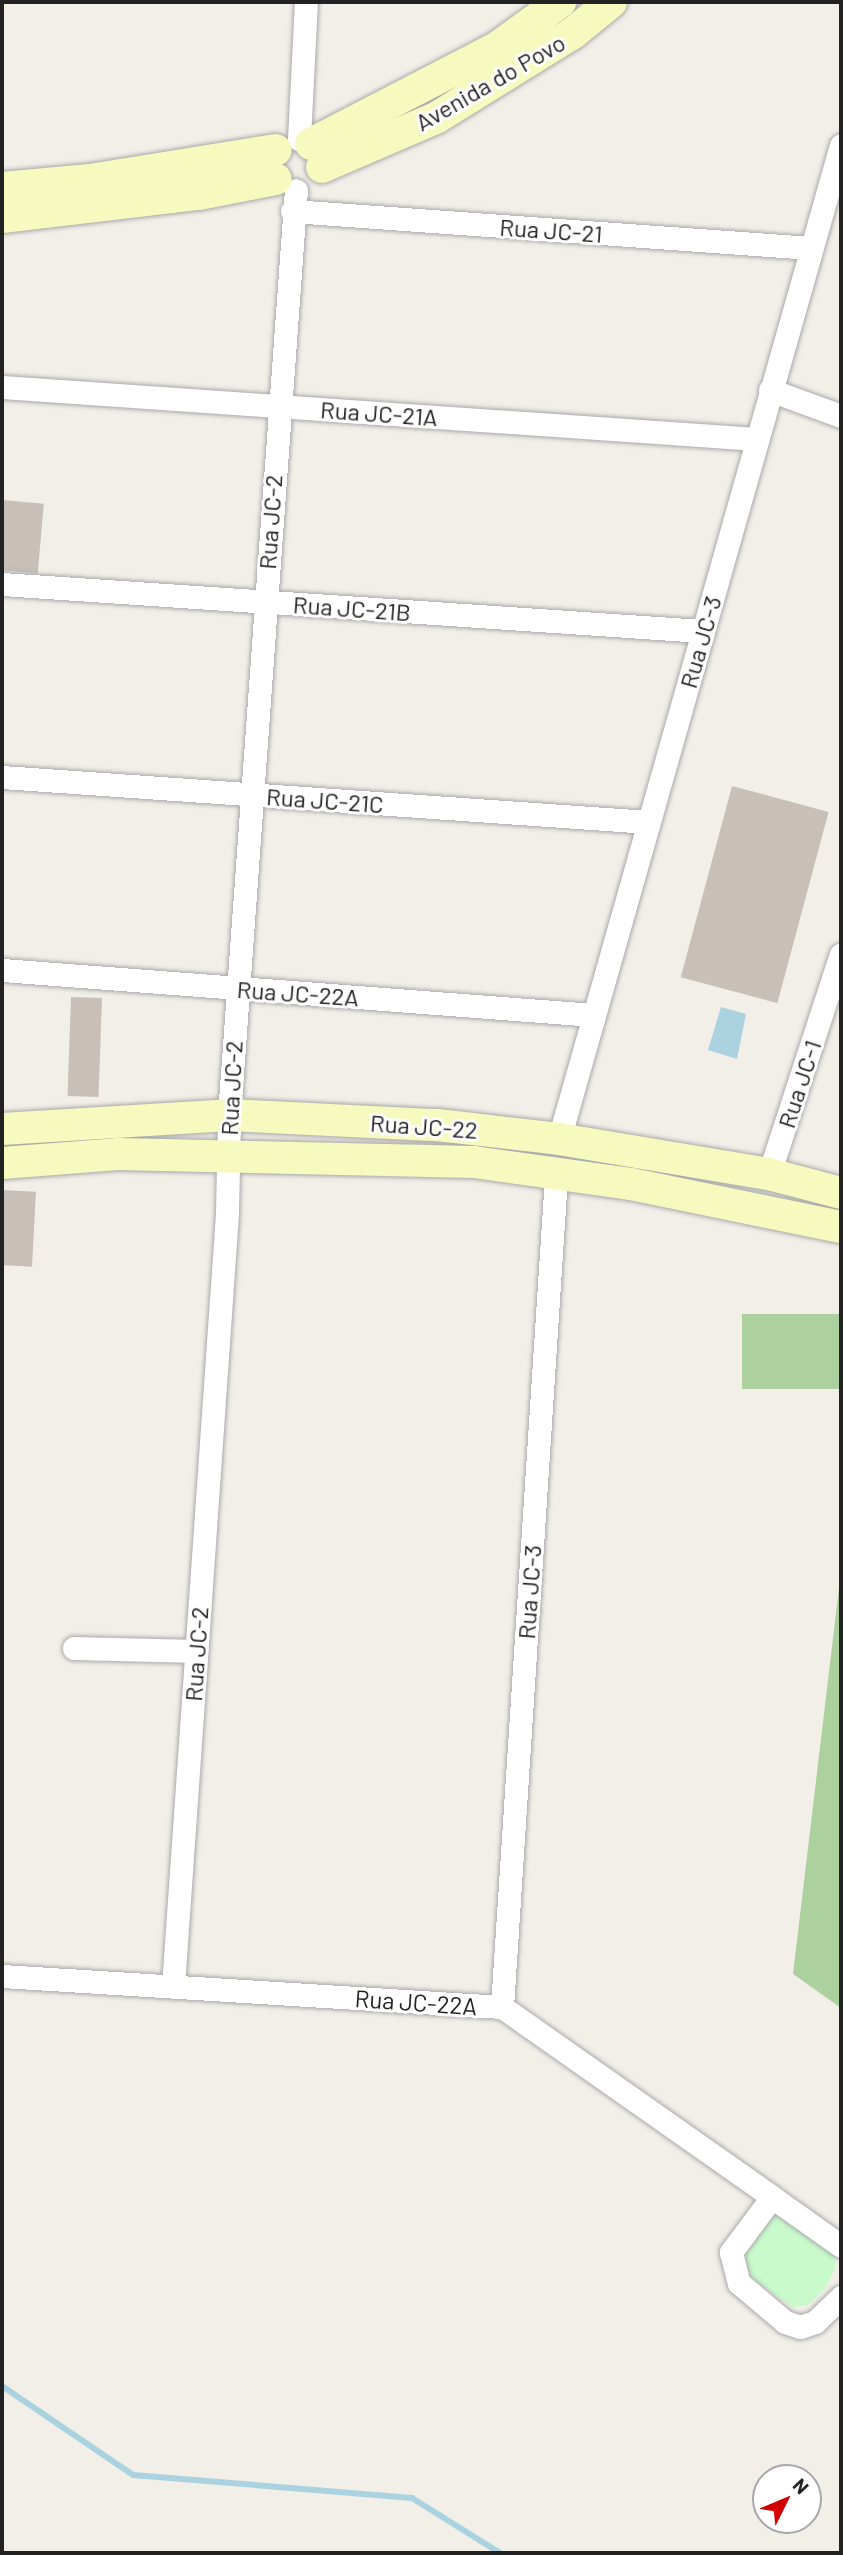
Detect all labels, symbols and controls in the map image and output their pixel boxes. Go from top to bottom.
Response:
street label: Avenida do Povo [410,27,570,137]
street label: Rua JC-21 [499,212,603,248]
street label: Rua JC-21A [319,395,439,431]
street label: Rua JC-2 [252,474,288,570]
street label: Rua JC-21B [292,590,412,626]
street label: Rua JC-3 [673,593,727,691]
street label: Rua JC-21C [265,782,385,818]
street label: Rua JC-22A [236,974,360,1012]
street label: Rua JC-1 [771,1037,827,1131]
street label: Rua JC-2 [214,1040,248,1136]
street label: Rua JC-22 [369,1108,479,1144]
street label: Rua JC-3 [511,1544,547,1640]
street label: Rua JC-2 [178,1606,214,1702]
street label: Rua JC-22A [354,1983,478,2021]
north arrow [752,2464,822,2534]
text: N [789,2473,814,2498]

